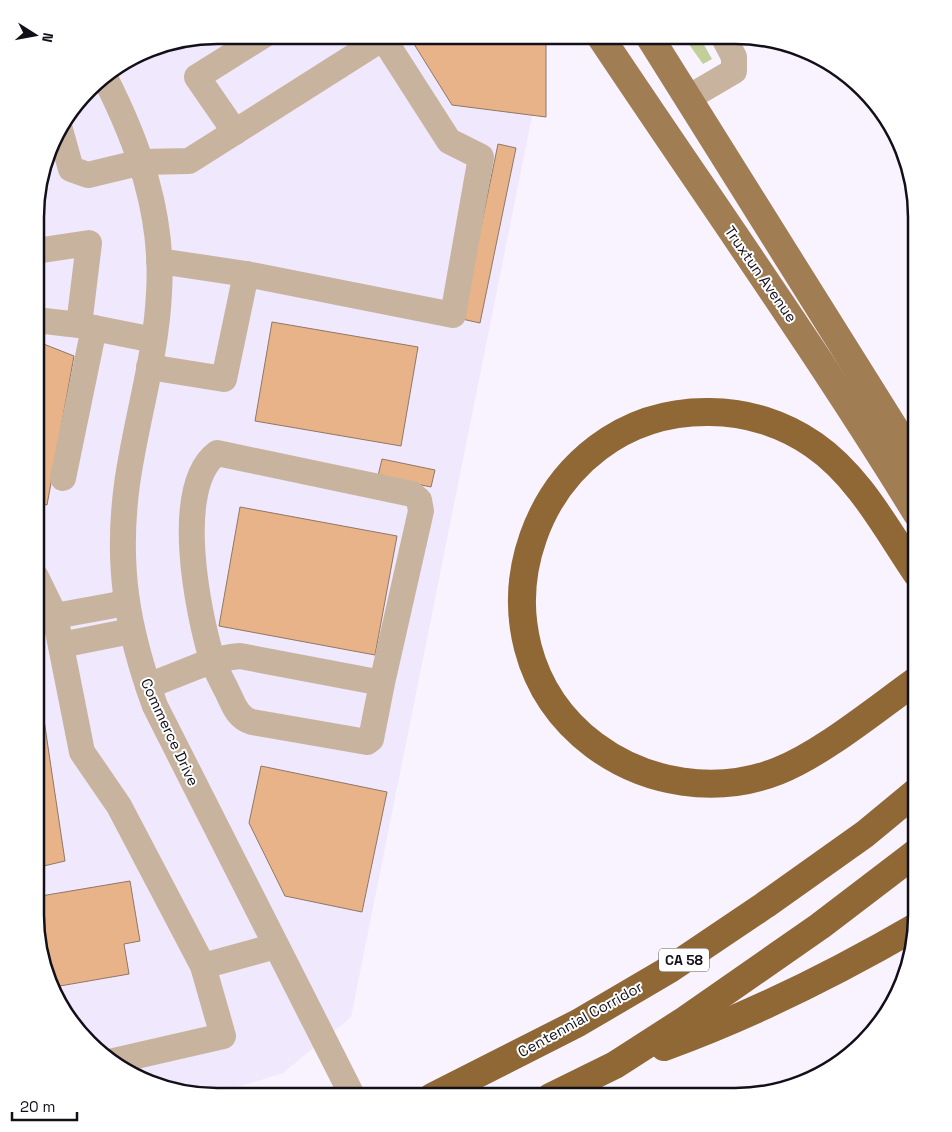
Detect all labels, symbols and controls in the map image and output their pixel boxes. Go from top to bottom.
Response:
north arrow [10,10,60,60]
text: N [38,31,57,44]
street label: Truxtun Avenue [721,222,801,326]
street label: Commerce Drive [137,675,203,789]
road number: CA 58 [659,948,709,972]
street label: Centennial Corridor [514,977,646,1061]
scale bar [12,1090,78,1122]
text: 20 m [20,1097,55,1116]

